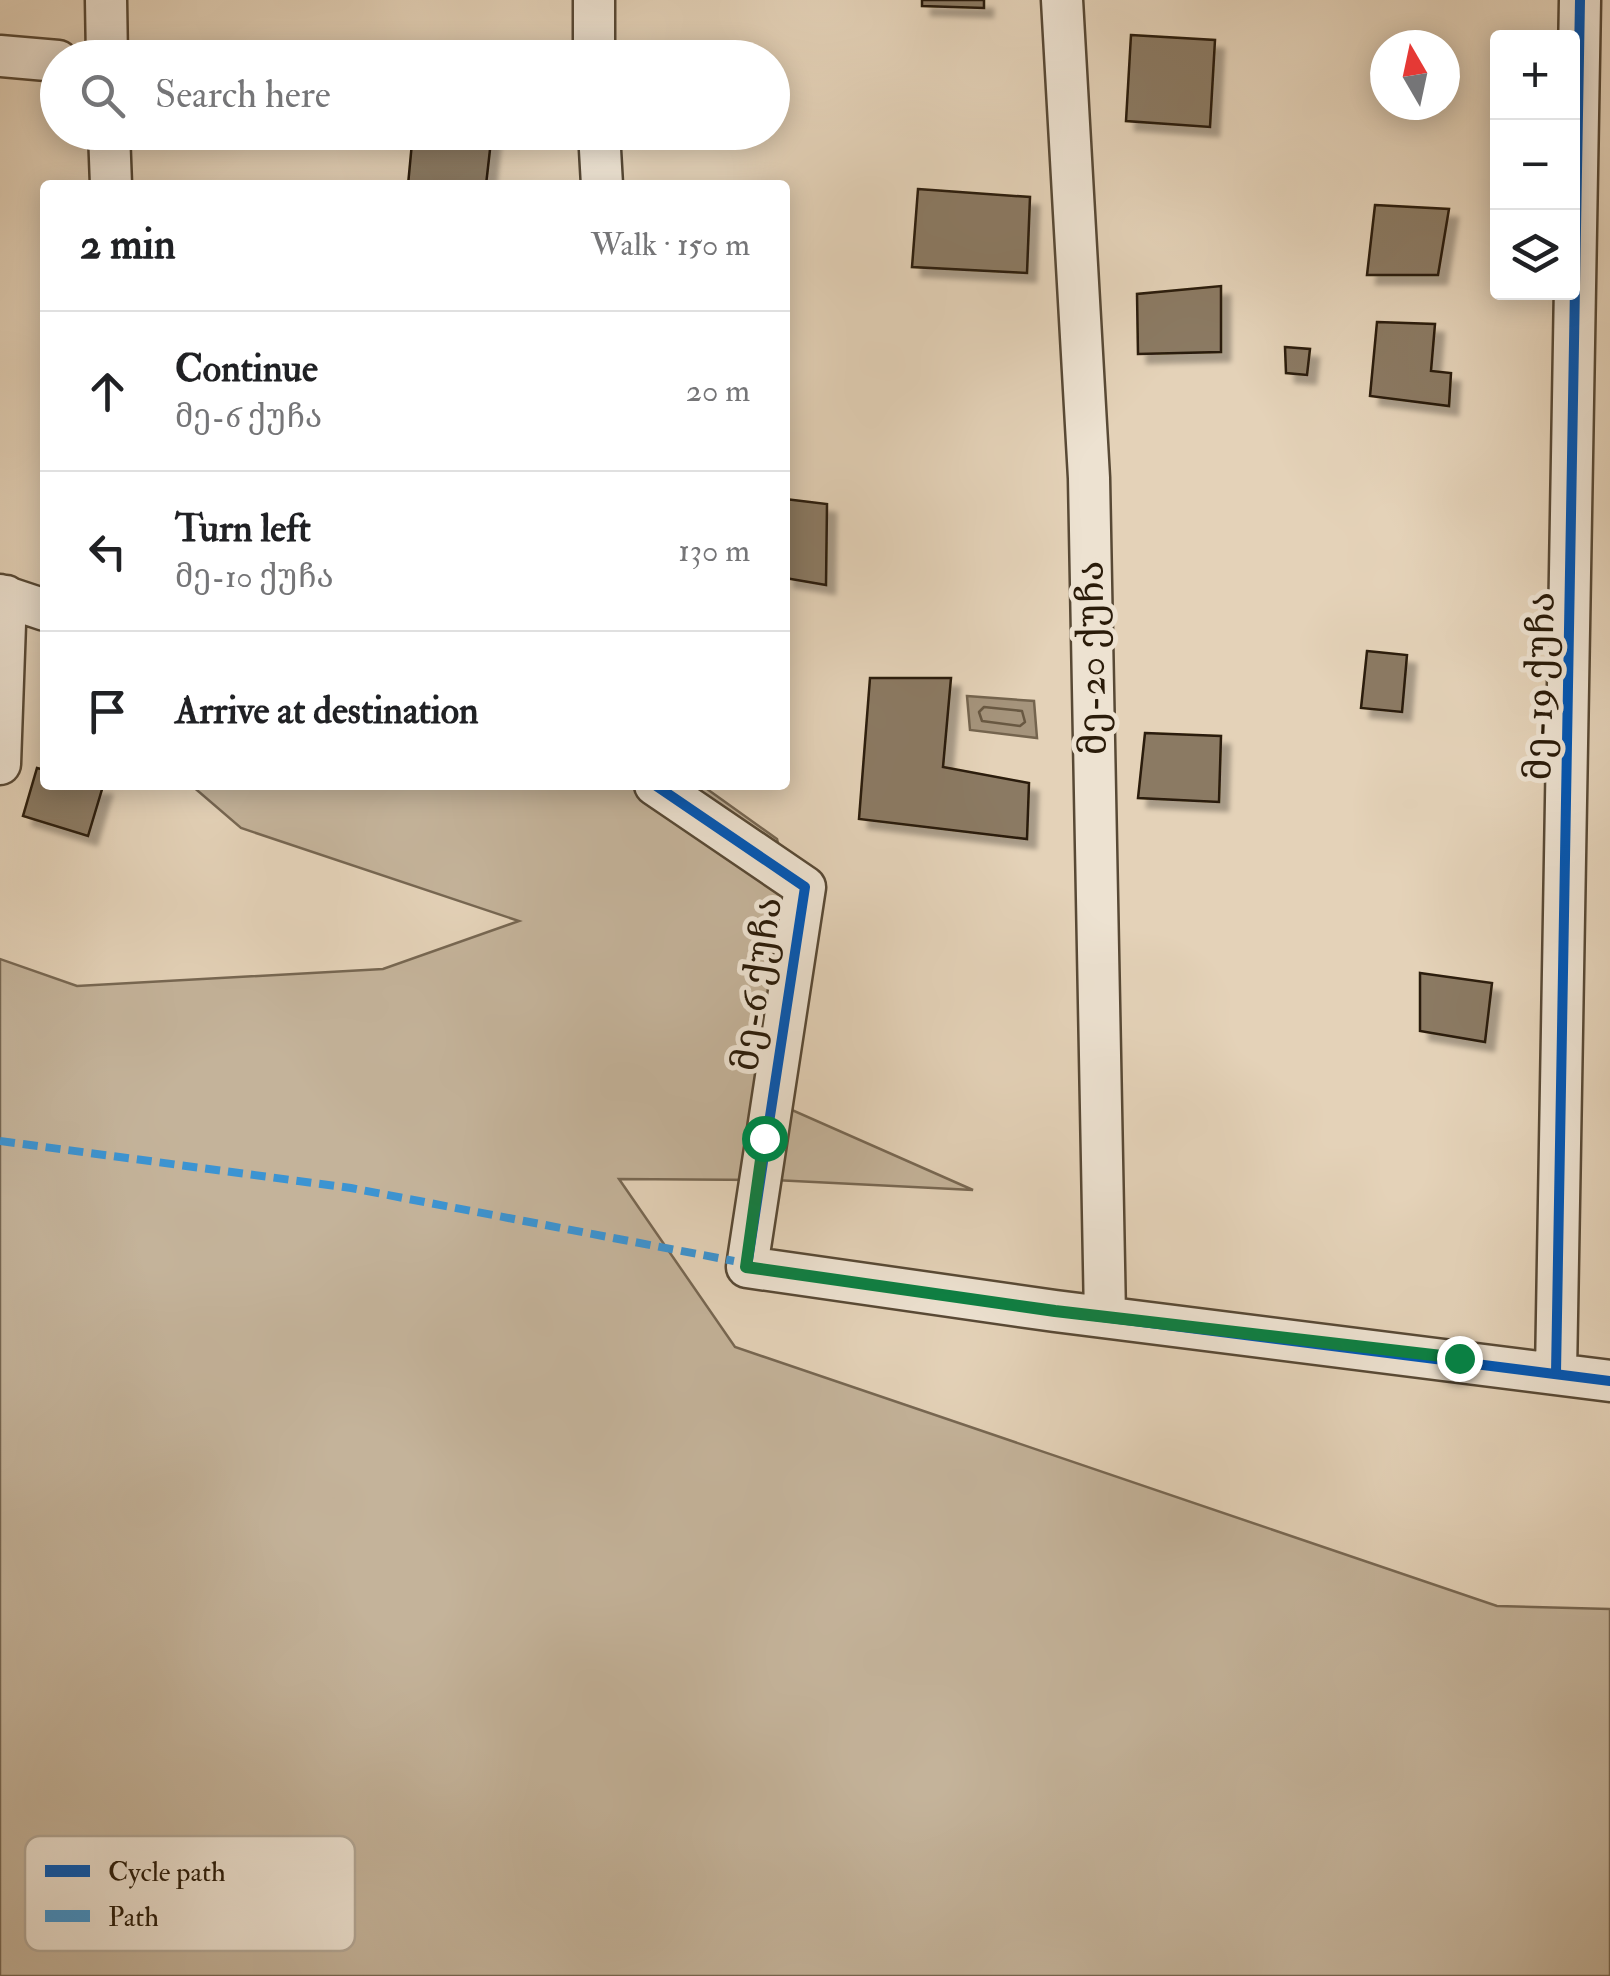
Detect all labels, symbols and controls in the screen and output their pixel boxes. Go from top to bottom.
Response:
north arrow [1370,30,1460,120]
map controls [1490,30,1580,300]
button: + [1490,30,1580,120]
search box [40,40,790,150]
icon: search [75,68,130,123]
text: Search here [155,71,331,119]
button: − [1490,120,1580,210]
button: layers [1490,210,1580,300]
text: 2 min [80,219,176,271]
text: Walk · 150 m [591,225,750,265]
text: Continue [175,345,318,393]
icon: ahead [80,364,135,419]
text: 20 m [686,371,750,411]
text: მე-6 ქუჩა [175,397,322,437]
text: Turn left [175,505,311,553]
icon: left [80,524,135,579]
text: 130 m [678,531,750,571]
text: მე-10 ქუჩა [175,557,334,597]
street label: მე-20 ქუჩა [1066,560,1118,756]
street label: მე-19 ქუჩა [1514,591,1566,781]
icon: arrive [80,684,135,739]
text: Arrive at destination [175,687,479,735]
street label: მე-6 ქუჩა [721,894,793,1074]
route start [742,1116,788,1162]
route end [1437,1336,1483,1382]
legend [25,1836,355,1951]
text: Cycle path [108,1855,226,1890]
text: Path [108,1900,159,1935]

